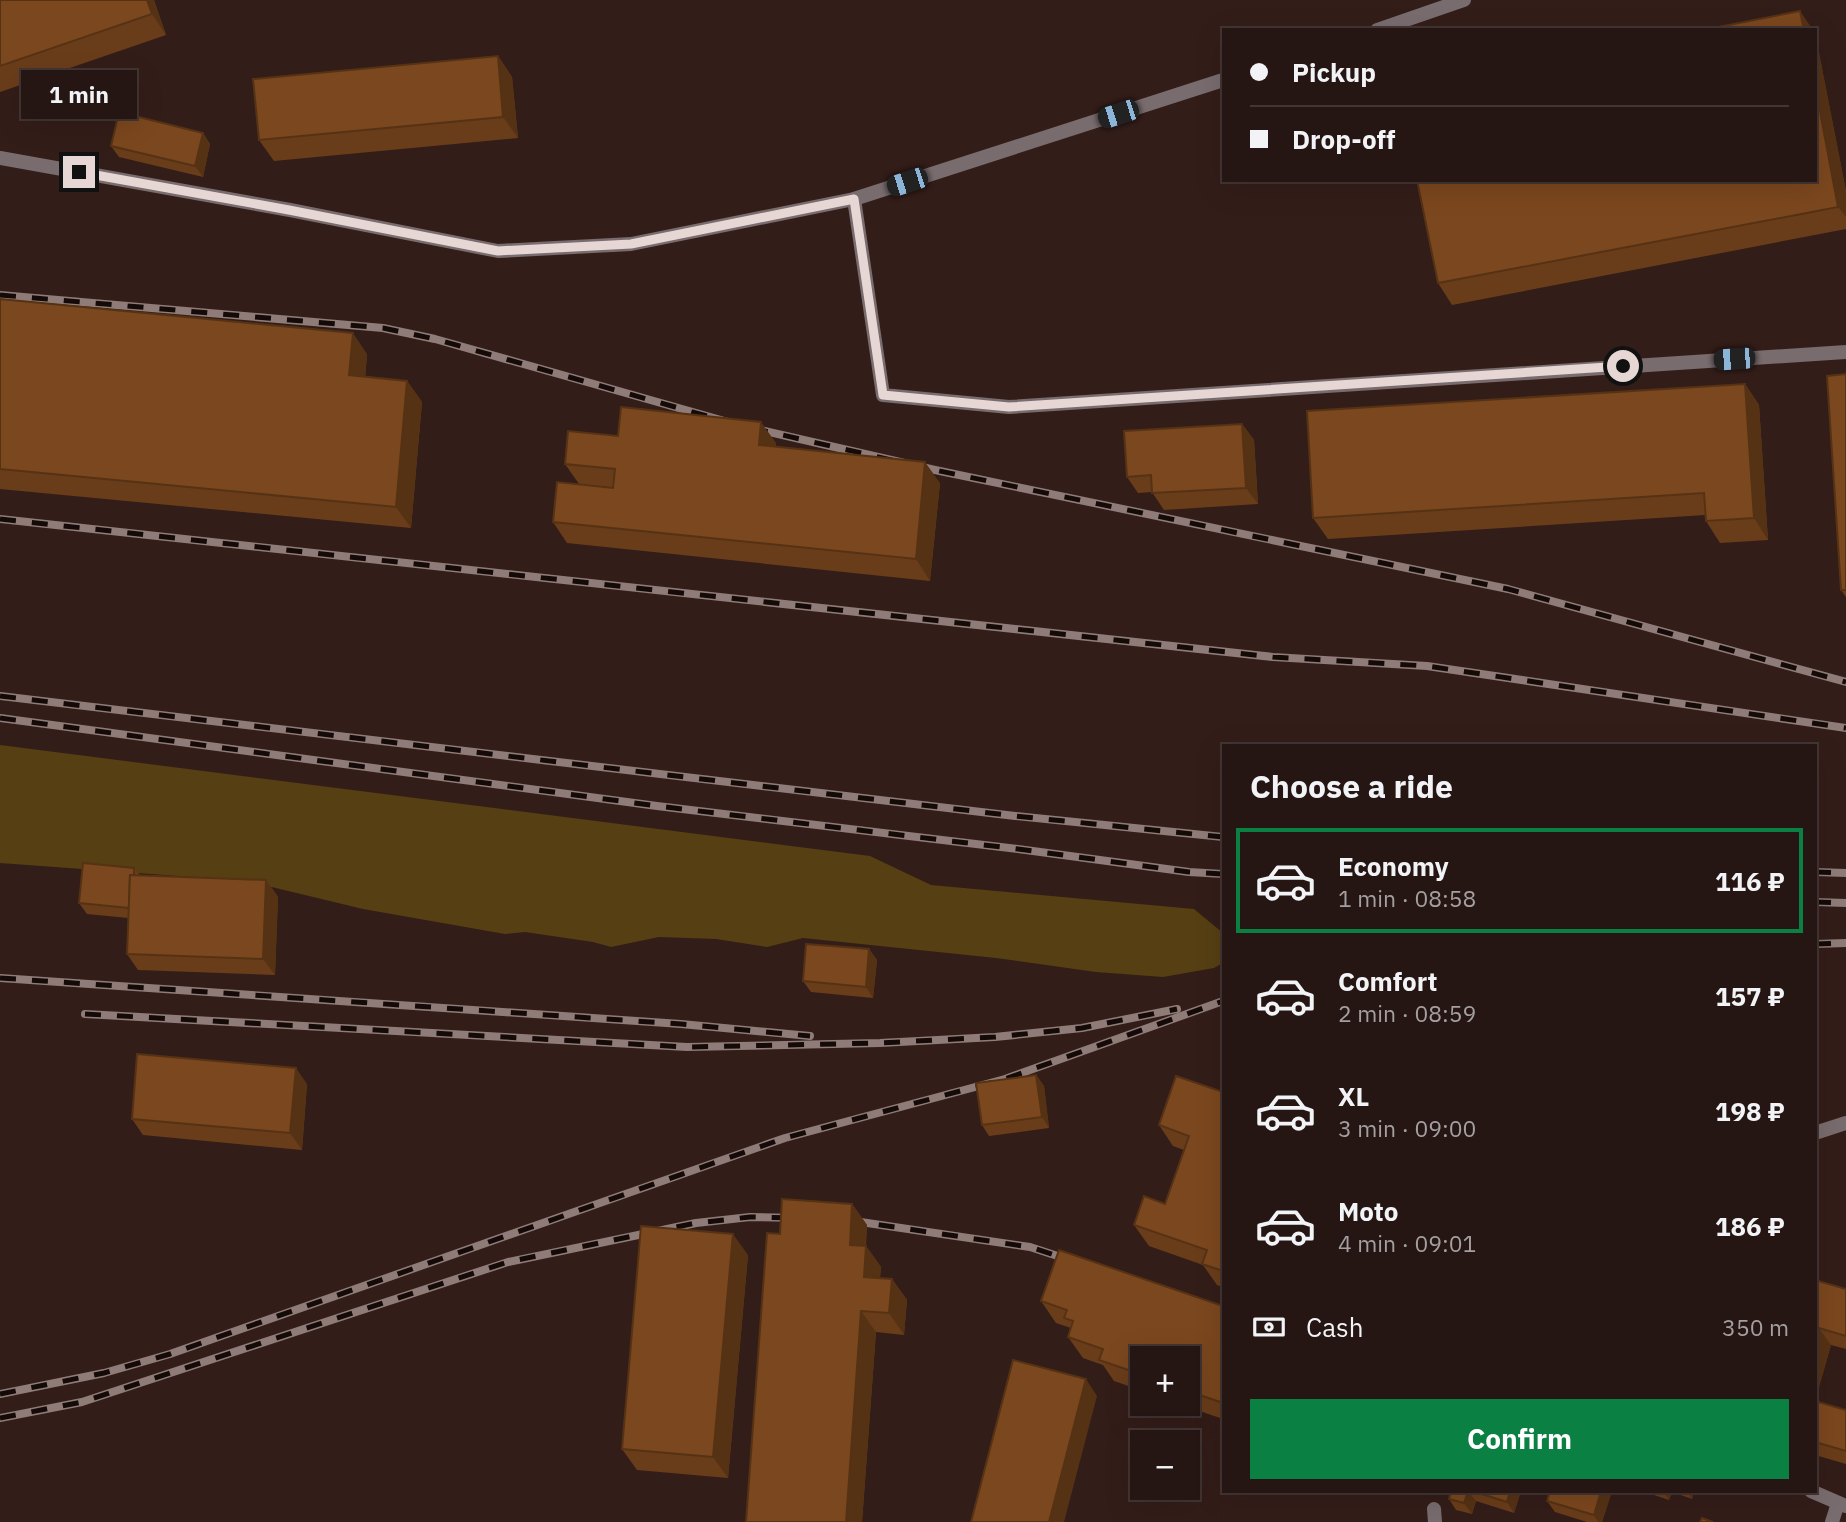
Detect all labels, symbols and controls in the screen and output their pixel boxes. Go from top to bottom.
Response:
text: Pickup [1292,55,1376,89]
callout: 1 min [21,71,137,120]
text: 1 min [49,79,109,109]
car [1095,98,1142,130]
text: Drop-off [1292,122,1395,156]
route end [63,156,95,188]
car [884,166,931,198]
car [1713,347,1756,371]
route start [1607,350,1639,382]
text: Choose a ride [1250,765,1453,807]
icon: car [1254,849,1317,912]
text: Economy [1338,849,1449,883]
text: 116 ₽ [1715,864,1785,898]
text: 1 min · 08:58 [1338,883,1476,913]
icon: car [1254,964,1317,1027]
text: Comfort [1338,964,1437,998]
text: 157 ₽ [1715,979,1785,1013]
text: 2 min · 08:59 [1338,998,1476,1028]
icon: car [1254,1079,1317,1142]
text: XL [1338,1079,1369,1113]
text: 198 ₽ [1715,1094,1785,1128]
text: 3 min · 09:00 [1338,1113,1476,1143]
icon: car [1254,1194,1317,1257]
text: Moto [1338,1194,1398,1228]
text: 186 ₽ [1715,1209,1785,1243]
text: 4 min · 09:01 [1338,1228,1476,1258]
icon: cash [1250,1308,1288,1346]
text: Cash [1306,1310,1363,1344]
text: 350 m [1722,1312,1789,1342]
map controls [1130,1346,1200,1500]
button: + [1130,1346,1200,1416]
button: Confirm [1250,1399,1789,1479]
button: − [1130,1430,1200,1500]

